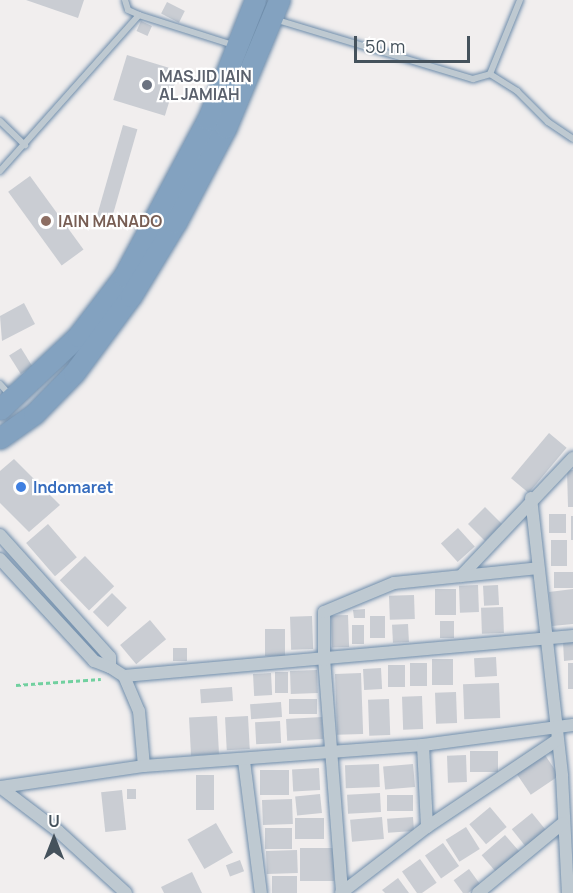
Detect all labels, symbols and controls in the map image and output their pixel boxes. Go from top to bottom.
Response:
scale bar [357,24,472,62]
text: 50 m [365,34,405,58]
place label: MASJID IAIN AL JAMIAH [159,66,252,104]
marker: MASJID IAIN AL JAMIAH [140,78,154,92]
place label: IAIN MANADO [58,211,162,231]
marker: IAIN MANADO [39,214,53,228]
place label: Indomaret [33,477,114,497]
marker: Indomaret [14,480,28,494]
north arrow [24,809,84,869]
text: U [48,810,60,832]

